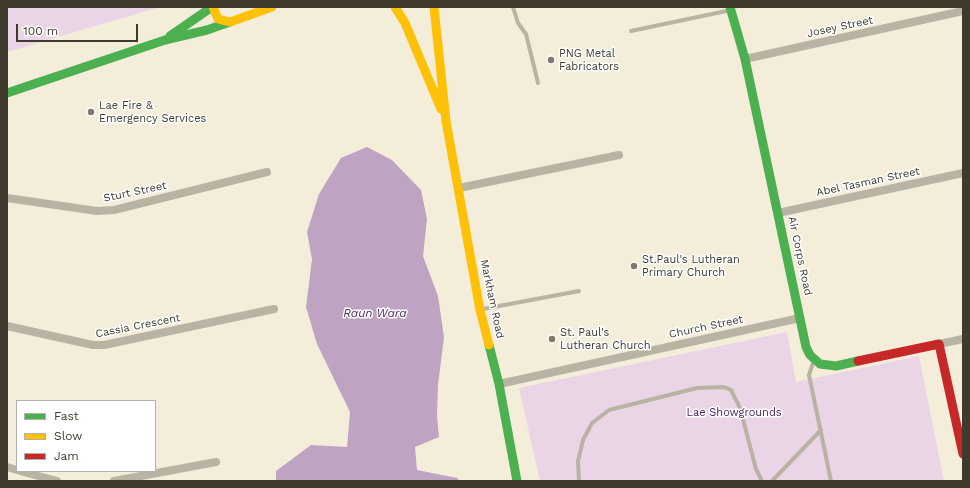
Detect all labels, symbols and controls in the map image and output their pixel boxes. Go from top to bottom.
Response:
street label: Josey Street [806,14,874,40]
scale bar [18,16,140,42]
text: 100 m [23,24,58,38]
place label: PNG Metal Fabricators [559,47,619,73]
marker: PNG Metal Fabricators [546,55,556,65]
place label: Lae Fire & Emergency Services [99,99,206,125]
marker: Lae Fire & Emergency Services [86,107,96,117]
street label: Abel Tasman Street [815,165,921,199]
street label: Sturt Street [102,179,168,205]
street label: Air Corps Road [785,215,815,297]
place label: St.Paul's Lutheran Primary Church [642,253,740,279]
street label: Markham Road [477,258,507,340]
marker: St.Paul's Lutheran Primary Church [629,261,639,271]
water label: Raun Wara [343,306,407,320]
street label: Cassia Crescent [94,311,182,341]
street label: Church Street [668,313,744,341]
place label: St. Paul's Lutheran Church [560,326,651,352]
marker: St. Paul's Lutheran Church [547,334,557,344]
legend [16,400,156,472]
park label: Lae Showgrounds [686,406,782,420]
text: Fast [54,409,79,423]
text: Slow [54,429,82,443]
text: Jam [54,449,79,463]

